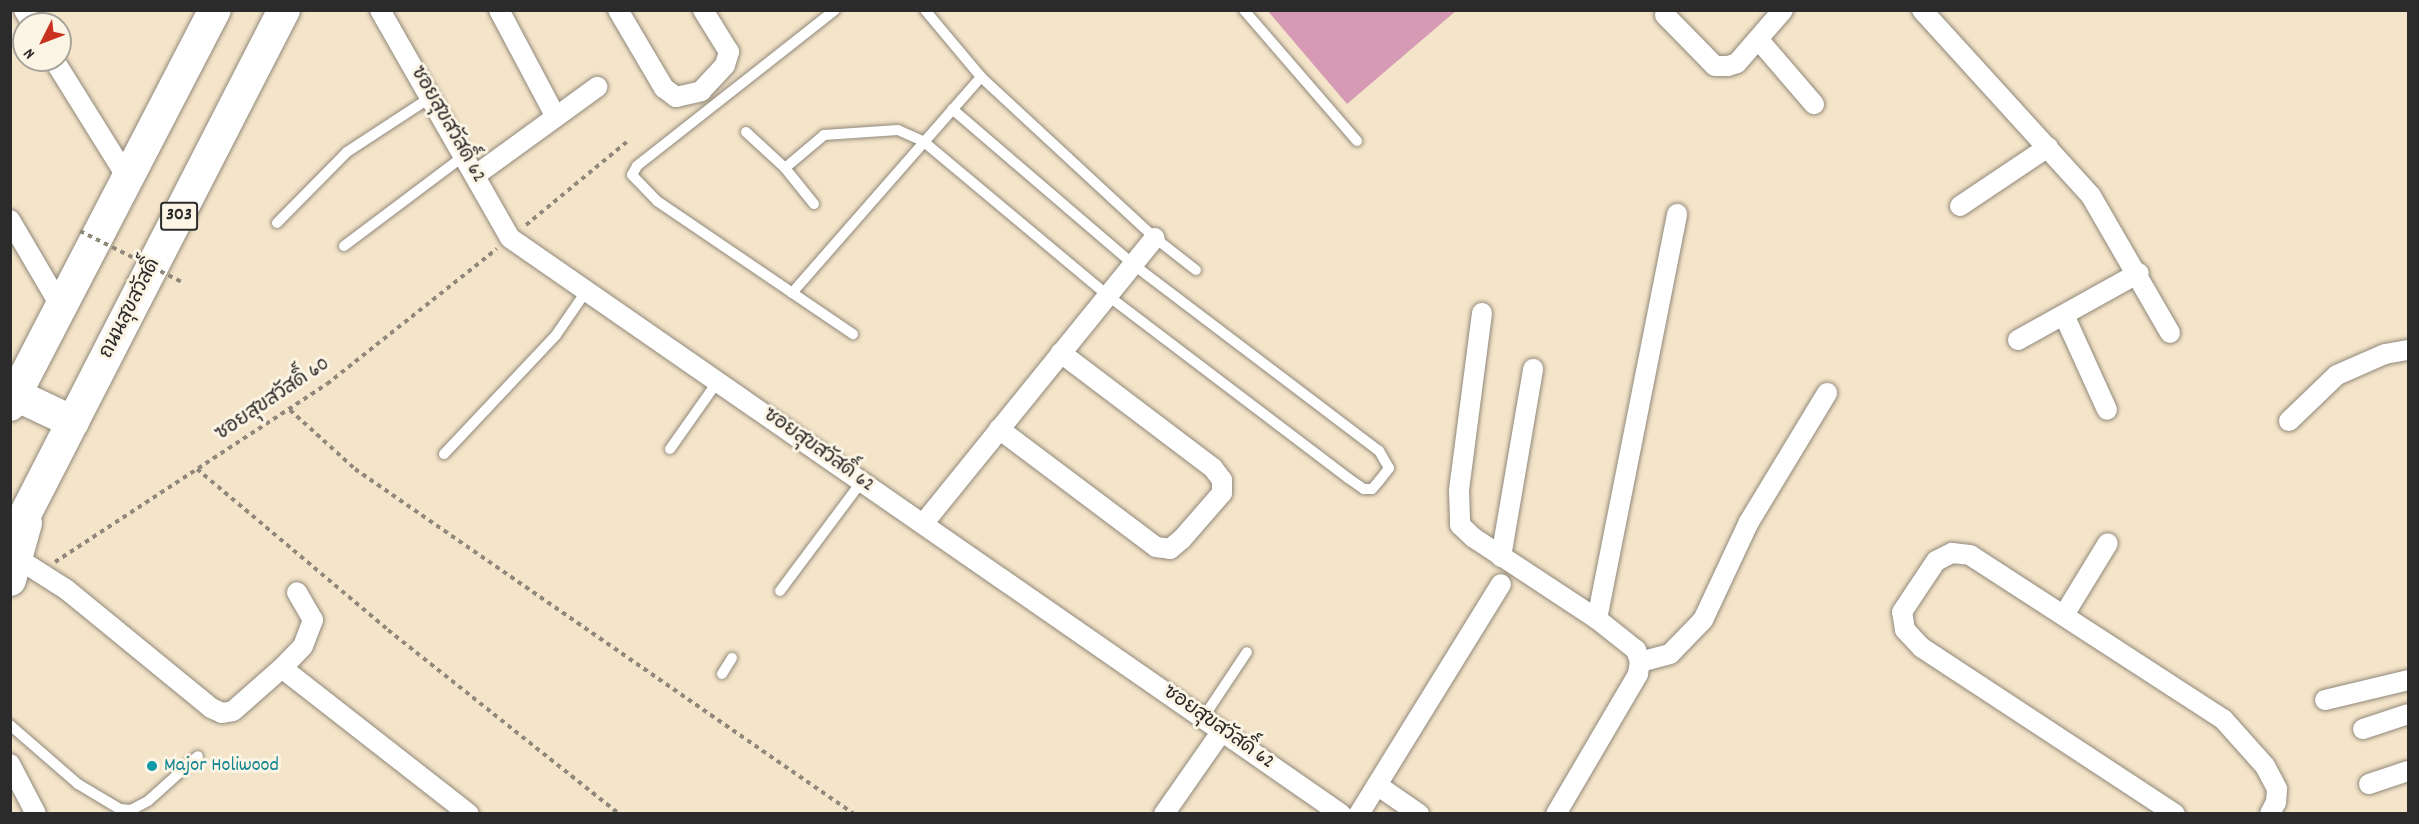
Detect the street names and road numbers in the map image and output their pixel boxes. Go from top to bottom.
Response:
street label: ซอยสุขสวัสดิ์ 62 [404,63,490,187]
road number: 303 [160,201,198,231]
street label: ถนนสุขสวัสดิ์ [96,255,166,363]
street label: ซอยสุขสวัสดิ์ 60 [211,353,335,447]
street label: ซอยสุขสวัสดิ์ 62 [758,404,878,498]
street label: ซอยสุขสวัสดิ์ 62 [1158,681,1278,775]

